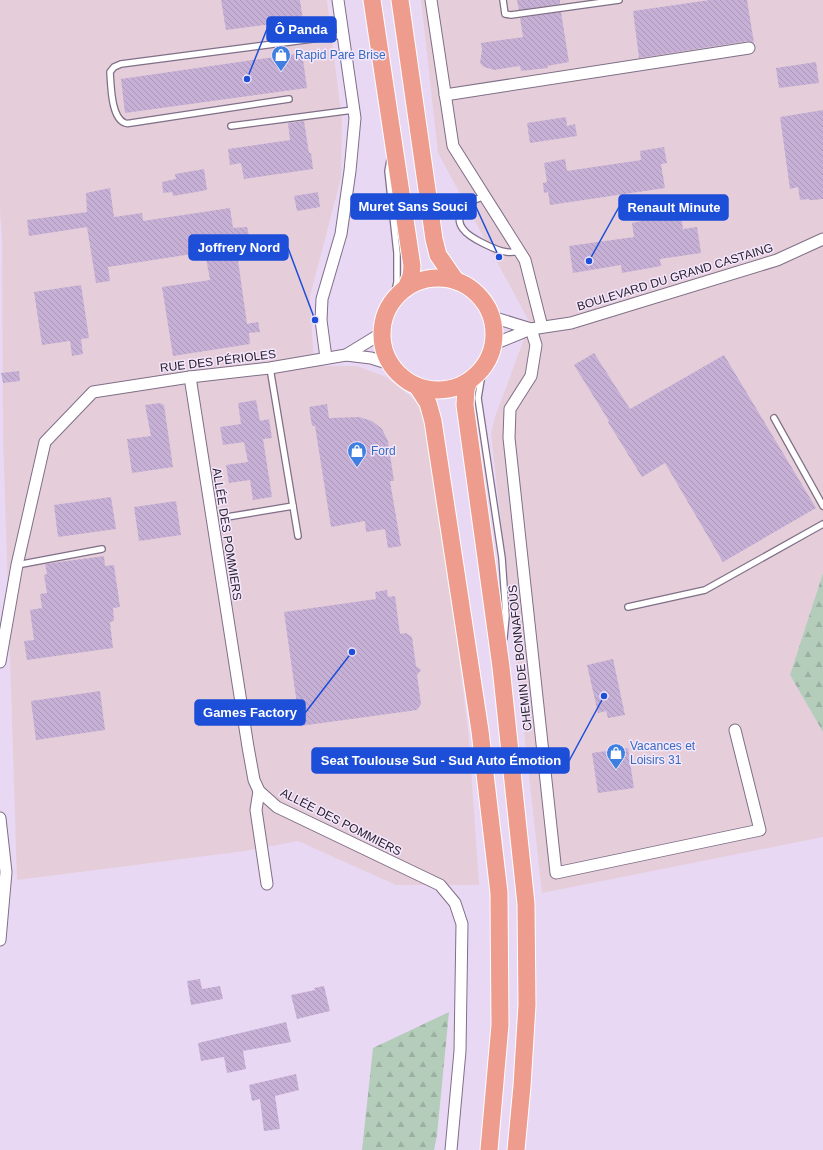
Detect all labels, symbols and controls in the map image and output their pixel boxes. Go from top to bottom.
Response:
callout: Ô Panda [267,17,336,42]
text: Ô Panda [275,22,328,37]
shop icon: Rapid Pare Brise [270,44,292,72]
place label: Rapid Pare Brise [295,48,386,62]
callout: Muret Sans Souci [351,194,476,219]
callout: Renault Minute [619,195,728,220]
text: Muret Sans Souci [358,199,468,214]
text: Renault Minute [627,200,721,215]
callout: Joffrery Nord [189,235,288,260]
text: Joffrery Nord [198,240,280,255]
street label: BOULEVARD DU GRAND CASTAING [575,240,775,314]
street label: RUE DES PÉRIOLES [159,346,277,375]
shop icon: Ford [346,440,368,468]
place label: Ford [371,444,396,458]
street label: ALLÉE DES POMMIERS [210,467,245,601]
street label: CHEMIN DE BONNAFOUS [505,584,535,732]
callout: Games Factory [195,700,305,725]
text: Games Factory [203,705,298,720]
place label: Vacances et Loisirs 31 [630,739,696,767]
shop icon: Vacances et Loisirs 31 [605,742,627,770]
callout: Seat Toulouse Sud - Sud Auto Émotion [312,748,569,773]
text: Seat Toulouse Sud - Sud Auto Émotion [321,753,561,768]
street label: ALLÉE DES POMMIERS [278,784,404,859]

